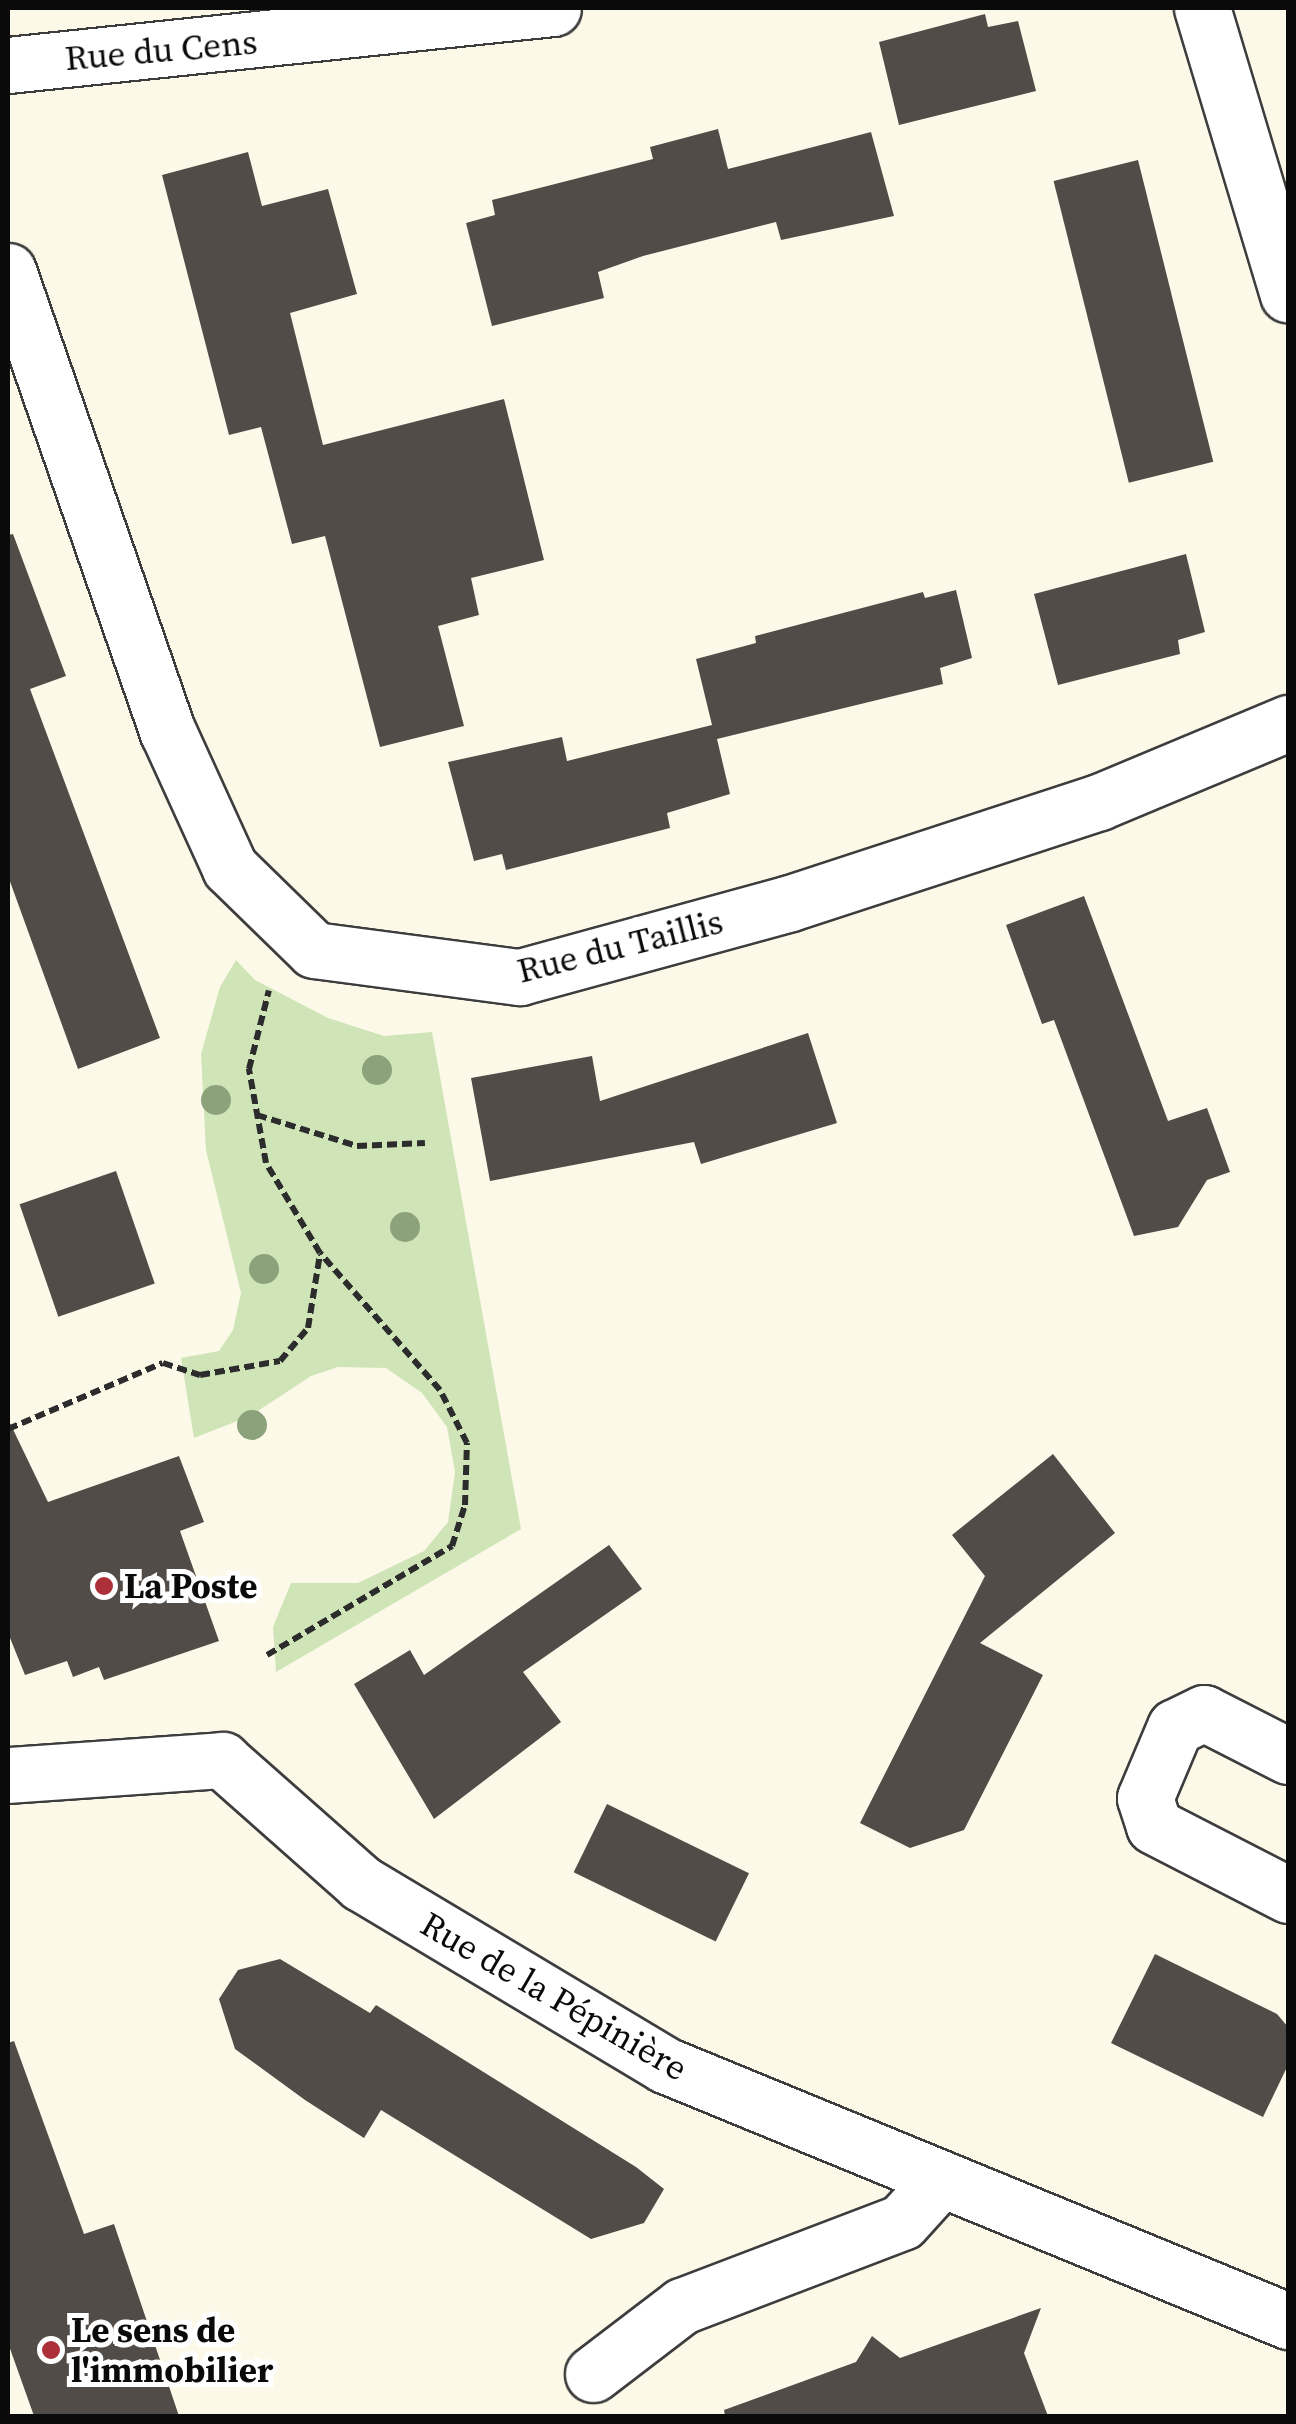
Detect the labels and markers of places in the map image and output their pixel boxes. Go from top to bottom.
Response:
place label: La Poste [124,1565,257,1607]
marker: La Poste [93,1575,115,1597]
place label: Le sens de l'immobilier [71,2309,273,2391]
marker: Le sens de l'immobilier [40,2339,62,2361]

